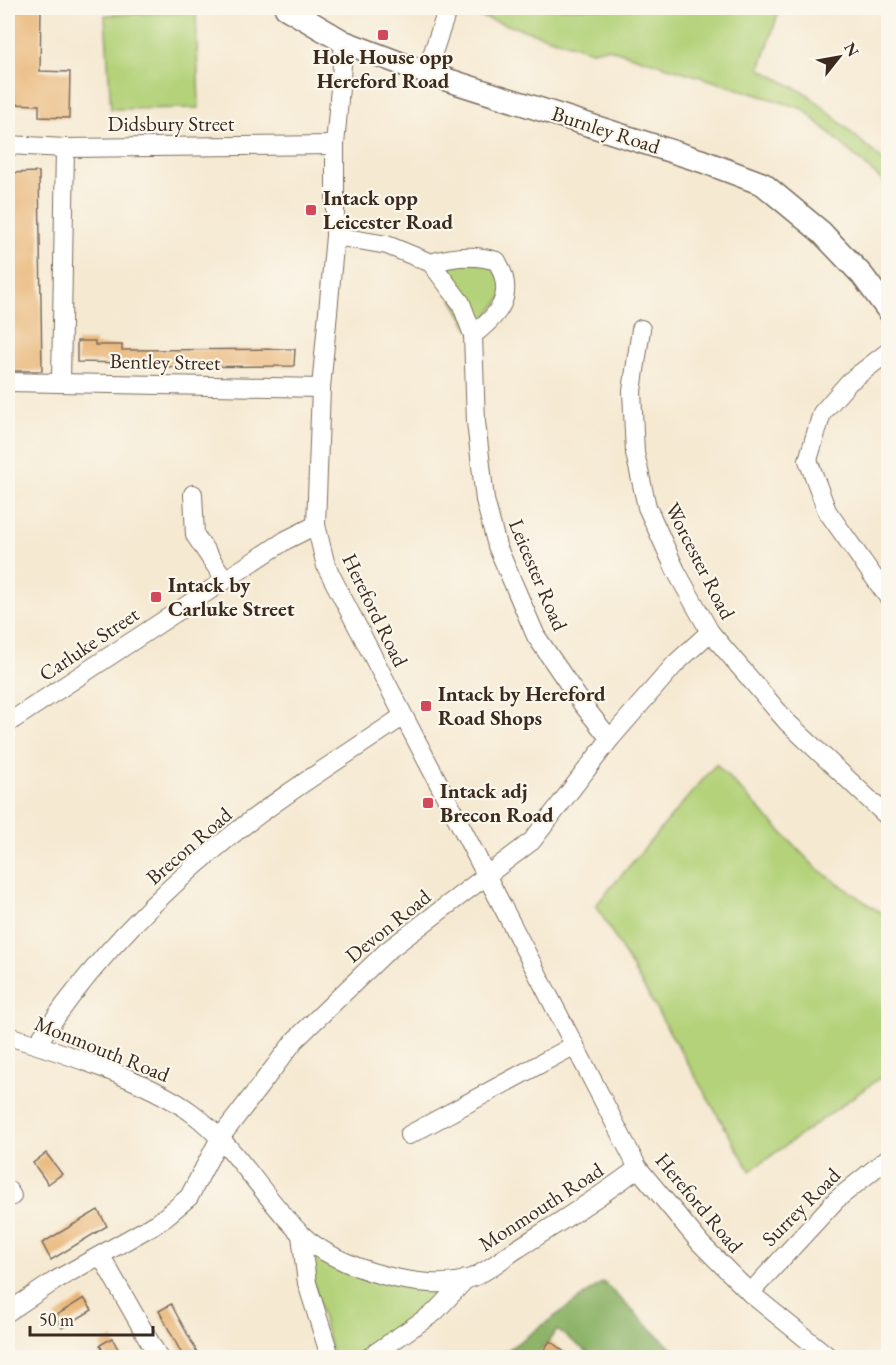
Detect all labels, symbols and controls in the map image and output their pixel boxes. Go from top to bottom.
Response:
north arrow [809,27,869,87]
marker: Hole House opp Hereford Road [376,28,390,42]
text: N [839,39,864,61]
place label: Hole House opp Hereford Road [313,43,454,94]
street label: Burnley Road [549,99,664,160]
street label: Didsbury Street [108,110,235,137]
place label: Intack opp Leicester Road [323,184,453,235]
marker: Intack opp Leicester Road [304,203,318,217]
street label: Bentley Street [109,347,221,376]
street label: Worcester Road [659,498,742,624]
street label: Leicester Road [503,515,574,635]
street label: Hereford Road [336,549,415,671]
place label: Intack by Carluke Street [168,571,295,622]
marker: Intack by Carluke Street [149,590,163,604]
street label: Carluke Street [34,600,144,687]
place label: Intack by Hereford Road Shops [438,680,606,731]
marker: Intack by Hereford Road Shops [419,699,433,713]
place label: Intack adj Brecon Road [440,777,554,828]
marker: Intack adj Brecon Road [421,796,435,810]
street label: Brecon Road [140,801,237,890]
street label: Devon Road [339,883,436,968]
street label: Monmouth Road [31,1009,174,1088]
street label: Hereford Road [650,1147,749,1259]
street label: Monmouth Road [473,1156,608,1257]
street label: Surrey Road [756,1161,846,1252]
scale bar [30,1299,153,1337]
text: 50 m [39,1308,74,1331]

